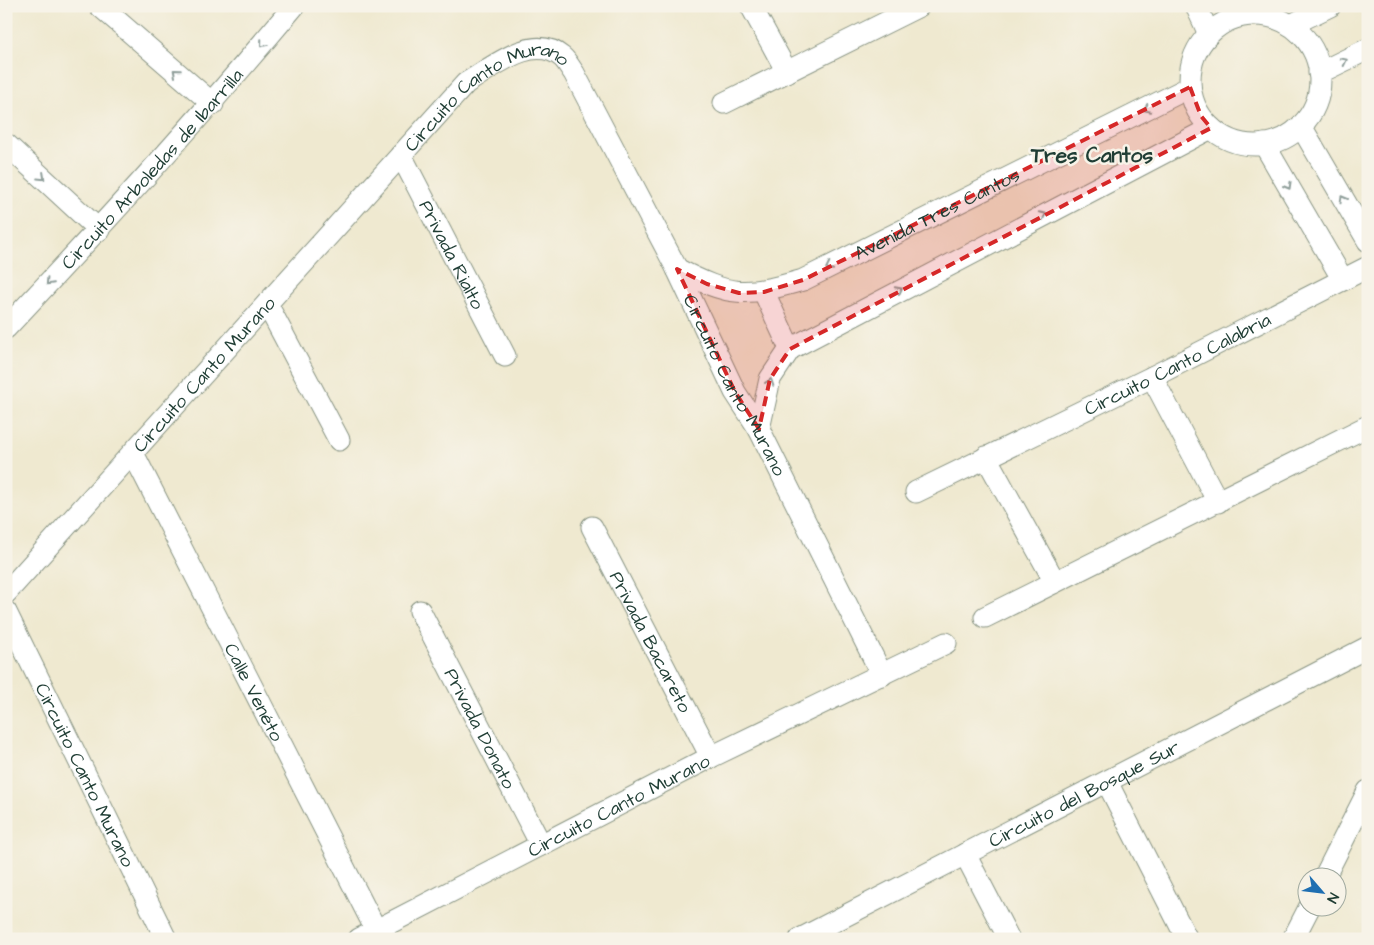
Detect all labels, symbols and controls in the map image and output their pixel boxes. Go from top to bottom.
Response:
street label: Circuito Canto Murano [398,36,576,158]
one-way arrow [259,38,268,47]
one-way arrow [1338,57,1347,67]
street label: Circuito Arboledas de Ibarrilla [55,63,250,276]
one-way arrow [172,68,181,77]
one-way arrow [1143,103,1152,113]
district label: Tres Cantos [1030,141,1153,170]
street label: Avenida Tres Cantos [850,162,1025,267]
one-way arrow [37,171,46,180]
one-way arrow [1282,181,1292,190]
street label: Privada Rialto [412,196,491,315]
one-way arrow [1340,196,1350,205]
one-way arrow [1038,211,1047,221]
one-way arrow [825,261,834,271]
one-way arrow [46,277,55,286]
one-way arrow [893,286,902,296]
street label: Circuito Canto Murano [676,290,793,481]
street label: Circuito Canto Murano [127,291,282,459]
street label: Circuito Canto Calabria [1080,307,1276,423]
one-way arrow [765,378,775,387]
street label: Privada Bacareto [602,567,698,718]
street label: Calle Venéto [217,639,290,747]
street label: Privada Donato [437,664,522,794]
street label: Circuito Canto Murano [28,679,141,872]
street label: Circuito del Bosque Sur [984,734,1185,855]
street label: Circuito Canto Murano [523,748,715,865]
north arrow [1296,868,1346,918]
text: N [1322,889,1343,906]

